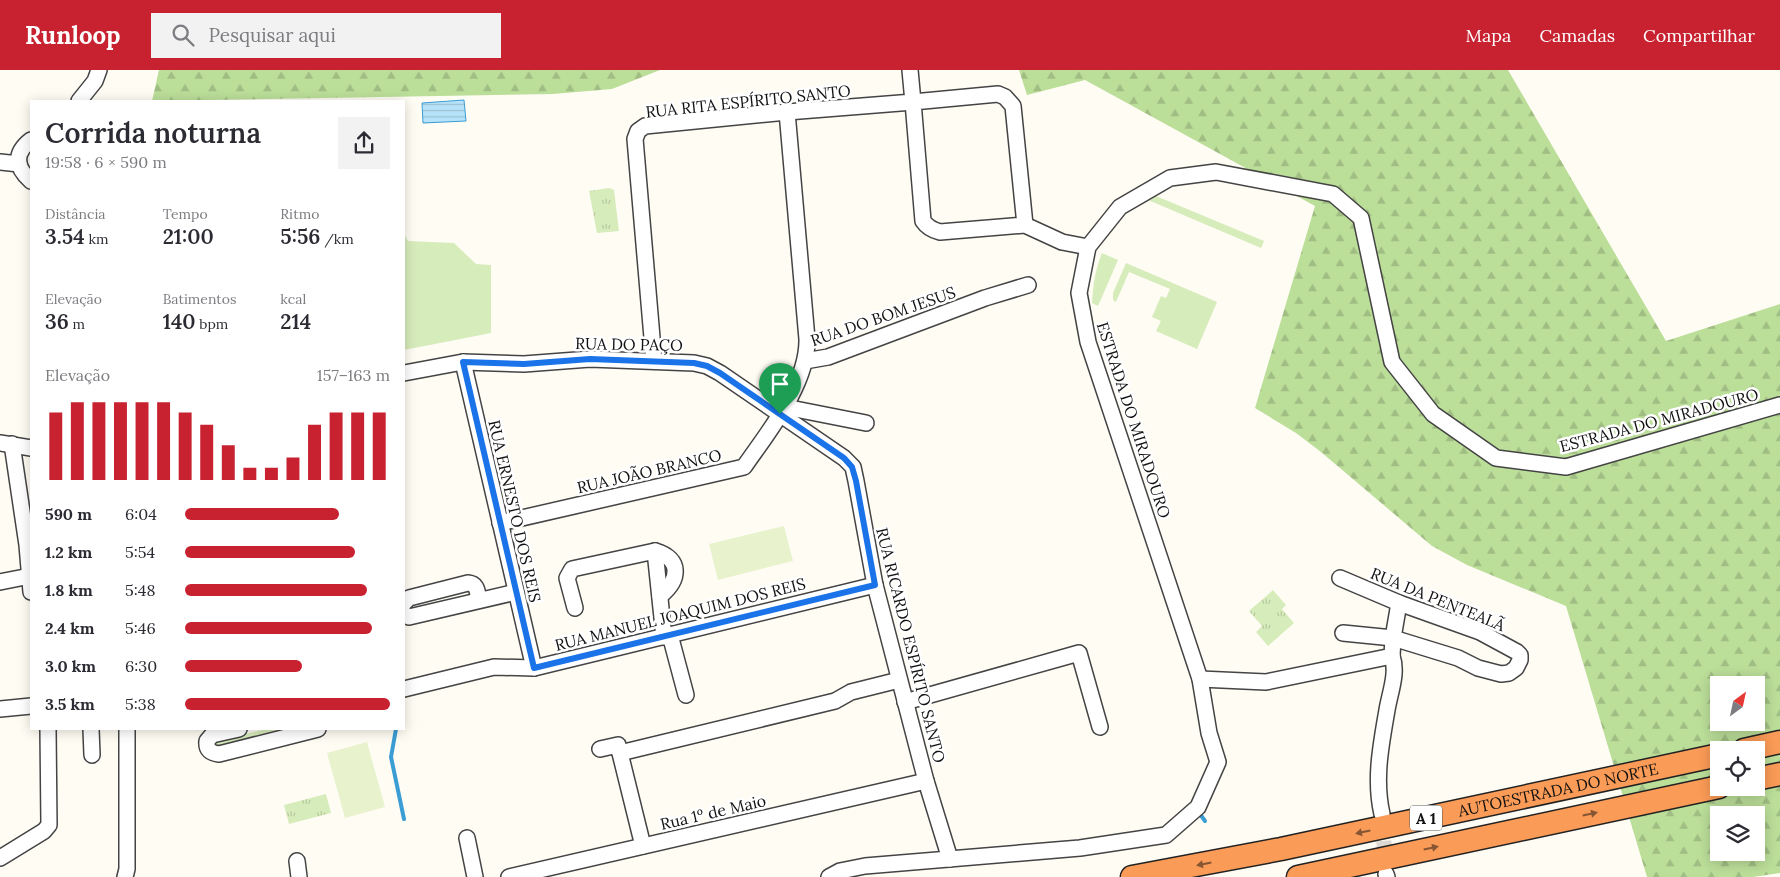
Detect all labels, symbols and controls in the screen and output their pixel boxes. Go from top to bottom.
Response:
search box [151,13,501,58]
text: Runloop [25,20,121,51]
icon: search [169,21,197,49]
text: Pesquisar aqui [209,23,336,47]
text: Mapa [1466,24,1511,47]
text: Camadas [1539,24,1615,47]
text: Compartilhar [1643,24,1755,47]
street label: RUA RITA ESPÍRITO SANTO [644,80,852,122]
text: Corrida noturna [45,115,261,151]
button: share [338,117,390,169]
text: 19:58 · 6 × 590 m [45,152,167,172]
text: Distância [45,205,106,223]
text: Tempo [163,205,208,223]
text: Ritmo [280,205,319,223]
text: 3.54 [45,223,85,250]
text: 21:00 [163,223,214,250]
text: 5:56 [280,223,320,250]
text: km [85,230,108,248]
text: /km [320,230,354,248]
street label: RUA DO BOM JESUS [808,282,958,350]
text: Elevação [45,290,102,308]
text: Batimentos [163,290,236,308]
text: kcal [280,290,306,308]
text: 36 [45,308,69,335]
text: 140 [163,308,196,335]
text: 214 [280,308,311,335]
text: m [69,315,85,333]
text: bpm [196,315,228,333]
street label: ESTRADA DO MIRADOURO [1093,319,1175,521]
street label: RUA DO PAÇO [575,333,683,355]
pin [759,363,801,414]
text: Elevação [45,365,110,385]
text: 157–163 m [317,365,390,385]
icon: arrive [766,370,794,398]
street label: ESTRADA DO MIRADOURO [1557,384,1761,456]
street label: RUA ERNESTO DOS REIS [484,418,546,604]
street label: RUA JOÃO BRANCO [575,445,723,497]
text: 590 m [45,504,92,524]
text: 6:04 [125,504,157,524]
street label: RUA RICARDO ESPÍRITO SANTO [872,525,950,765]
text: 1.2 km [45,542,92,562]
text: 5:54 [125,542,155,562]
street label: RUA DA PENTEALÃ [1368,563,1509,635]
street label: RUA MANUEL JOAQUIM DOS REIS [553,573,807,655]
text: 1.8 km [45,580,93,600]
text: 5:48 [125,580,155,600]
text: 2.4 km [45,618,94,638]
text: 5:46 [125,618,156,638]
text: 3.0 km [45,656,96,676]
text: 6:30 [125,656,157,676]
north arrow [1710,676,1765,731]
map controls [1710,676,1765,861]
text: 3.5 km [45,694,95,714]
text: 5:38 [125,694,156,714]
button: locate [1710,741,1765,796]
street label: AUTOESTRADA DO NORTE [1455,758,1660,821]
street label: Rua 1º de Maio [658,790,768,834]
road number: A 1 [1410,806,1442,830]
button: layers [1710,806,1765,861]
one-way arrow [1582,810,1597,818]
one-way arrow [1356,828,1371,836]
one-way arrow [1423,844,1439,852]
one-way arrow [1195,860,1211,868]

